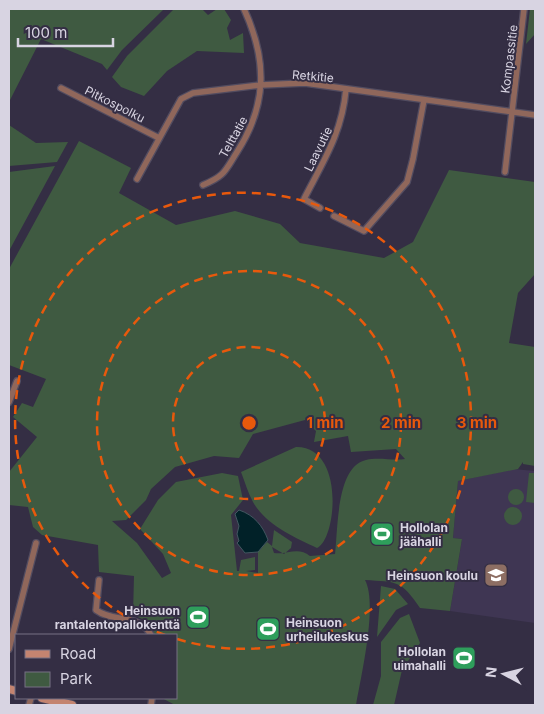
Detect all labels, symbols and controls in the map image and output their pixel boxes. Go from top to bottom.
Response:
scale bar [18,15,112,47]
text: 100 m [25,23,67,42]
street label: Kompassitie [497,24,521,94]
street label: Retkitie [292,67,334,85]
street label: Pitkospolku [82,82,148,126]
street label: Telttatie [216,114,250,160]
street label: Laavutie [301,124,335,174]
text: 1 min [306,413,344,432]
text: 2 min [381,413,421,432]
text: 3 min [457,413,497,432]
centre of rings [240,414,258,432]
place label: Hollolan jäähalli [399,520,448,549]
sports icon: Hollolan jäähalli [369,521,395,547]
school or university icon: Heinsuon koulu [483,562,509,588]
place label: Heinsuon koulu [387,568,478,583]
place label: Heinsuon rantalentopallokenttä [55,603,180,632]
sports icon: Heinsuon rantalentopallokenttä [185,604,211,630]
place label: Heinsuon urheilukeskus [286,615,369,644]
sports icon: Heinsuon urheilukeskus [255,616,281,642]
legend [15,634,178,699]
text: Road [60,644,96,663]
place label: Hollolan uimahalli [393,644,446,673]
sports icon: Hollolan uimahalli [451,645,477,671]
north arrow [479,649,529,699]
text: N [482,666,500,679]
text: Park [60,669,93,688]

